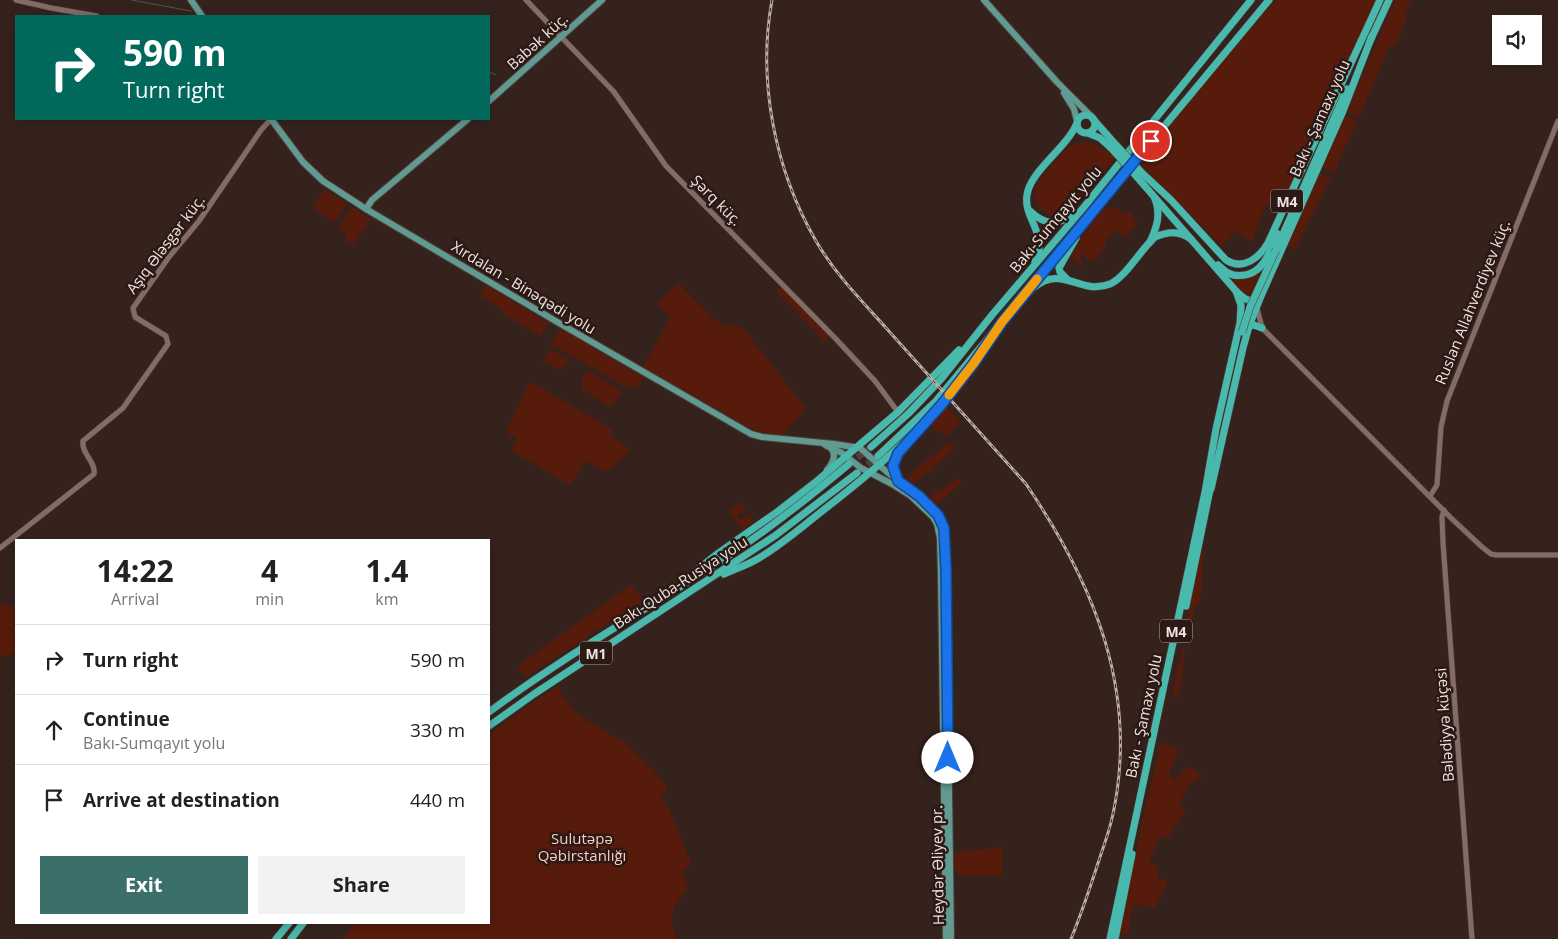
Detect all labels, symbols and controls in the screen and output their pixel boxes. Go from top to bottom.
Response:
street label: Babək küç. [502,8,572,74]
map controls [1492,15,1542,65]
button: sound [1492,15,1542,65]
text: 590 m [123,29,227,76]
icon: right [40,35,105,100]
street label: Bakı - Şamaxı yolu [1284,56,1354,180]
text: Turn right [123,74,225,104]
pin [1130,120,1172,162]
icon: arrive [1137,127,1165,155]
street label: Bakı-Sumqayıt yolu [1004,161,1106,277]
street label: Şərq küç. [687,170,747,230]
street label: Aşıq Ələsgər küç. [121,190,209,298]
road number: M4 [1271,190,1303,212]
street label: Ruslan Allahverdiyev küç. [1430,217,1514,387]
street label: Xırdalan - Binəqədi yolu [448,236,600,338]
street label: Bakı-Quba-Rusiya yolu [609,531,751,633]
text: 14:22 [97,550,174,591]
text: 4 [261,550,278,591]
text: 1.4 [366,550,408,591]
text: Arrival [111,588,159,610]
text: min [255,588,284,610]
text: km [375,588,399,610]
road number: M4 [1160,620,1192,642]
road number: M1 [580,641,612,664]
icon: right [40,646,68,674]
text: Turn right [83,647,178,673]
text: 590 m [410,647,465,673]
street label: Bakı - Şamaxı yolu [1120,652,1166,780]
street label: Bələdiyyə küçəsi [1430,667,1458,783]
text: Continue [83,706,170,732]
icon: ahead [40,716,68,744]
text: 330 m [410,717,465,743]
position arrow [921,731,973,783]
text: Bakı-Sumqayıt yolu [83,732,225,754]
icon: arrive [40,786,68,814]
text: Arrive at destination [83,787,280,813]
text: 440 m [410,787,465,813]
street label: Heydər Əliyev pr. [926,805,948,925]
park label: Sulutəpə Qəbirstanlığı [538,828,626,865]
button: Exit [40,856,248,914]
button: Share [258,856,465,914]

